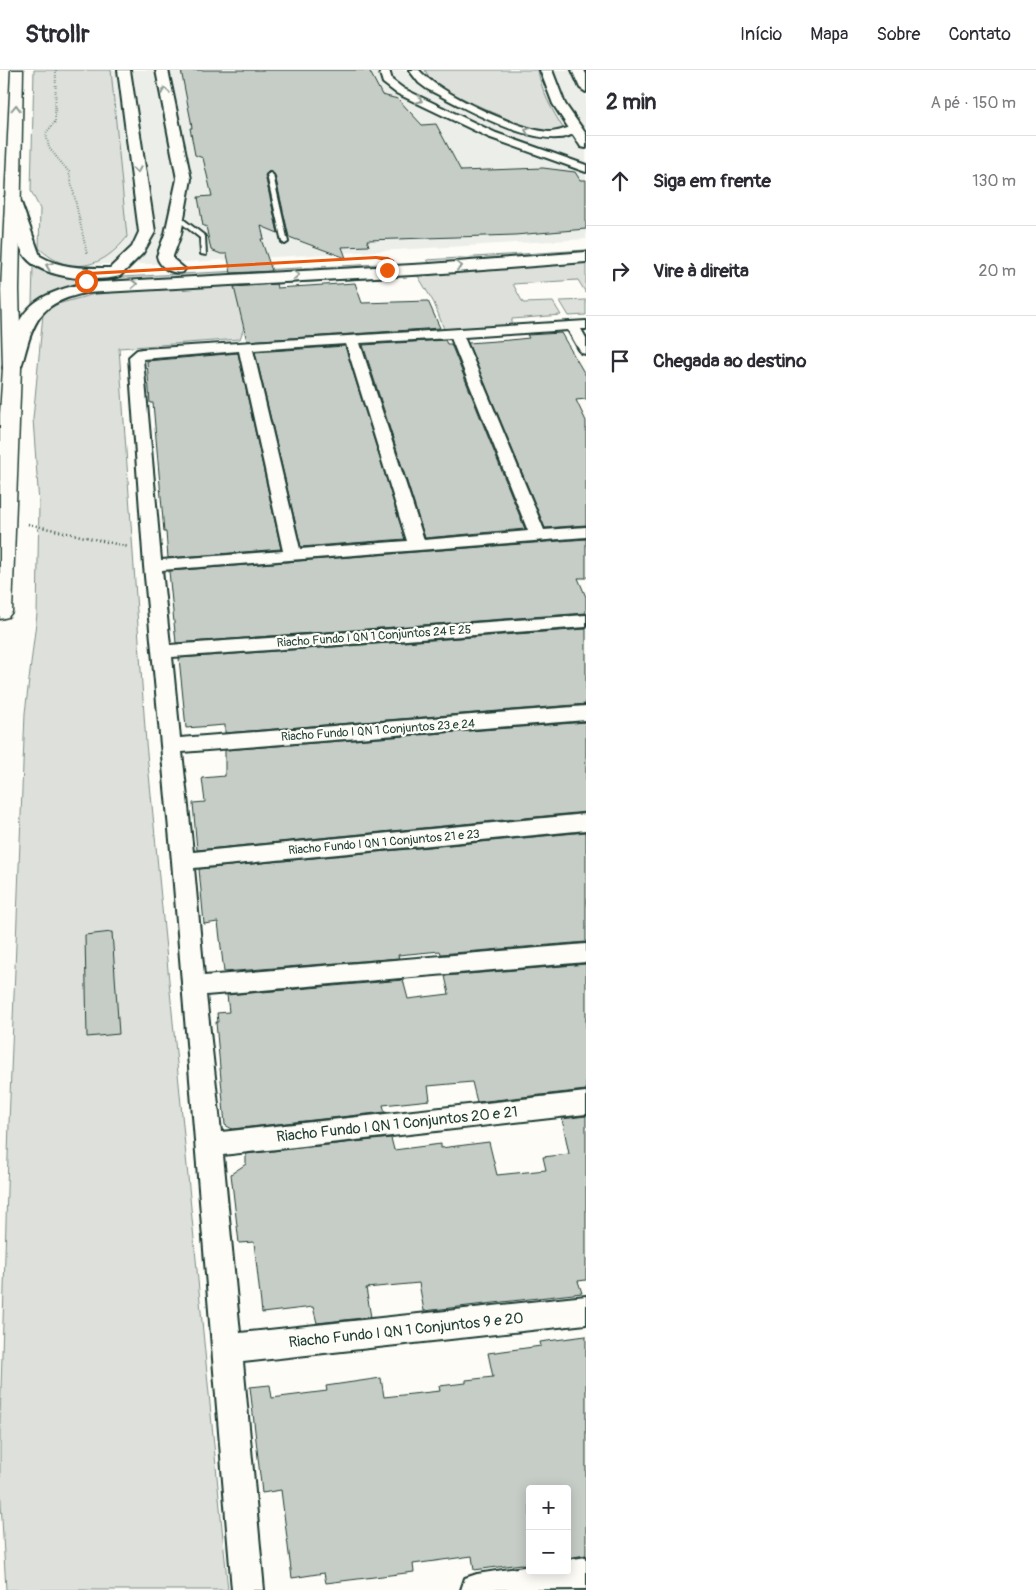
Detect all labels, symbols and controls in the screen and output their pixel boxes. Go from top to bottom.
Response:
text: Strollr [25,20,90,49]
text: Início [740,23,782,46]
text: Mapa [810,23,848,46]
text: Sobre [876,23,920,46]
text: Contato [948,23,1011,46]
one-way arrow [161,87,171,96]
text: 2 min [606,89,656,116]
text: A pé · 150 m [930,93,1016,113]
one-way arrow [414,94,423,104]
one-way arrow [10,104,21,112]
one-way arrow [524,127,533,137]
one-way arrow [131,167,142,175]
icon: ahead [606,167,634,195]
text: Siga em frente [653,169,771,193]
text: 130 m [972,171,1016,191]
icon: right [606,257,634,285]
route end [376,259,399,282]
text: Vire à direita [653,259,749,283]
one-way arrow [45,261,54,272]
one-way arrow [455,261,463,272]
text: 20 m [978,261,1016,281]
route start [75,270,98,293]
one-way arrow [293,270,301,281]
one-way arrow [130,279,138,290]
icon: arrive [606,347,634,375]
text: Chegada ao destino [653,349,806,373]
street label: Riacho Fundo I QN 1 Conjuntos 24 E 25 [276,622,472,651]
street label: Riacho Fundo I QN 1 Conjuntos 23 e 24 [281,716,476,745]
street label: Riacho Fundo I QN 1 Conjuntos 21 e 23 [288,827,481,858]
street label: Riacho Fundo I QN 1 Conjuntos 20 e 21 [276,1102,519,1147]
street label: Riacho Fundo I QN 1 Conjuntos 9 e 20 [288,1309,524,1352]
map controls [526,1485,571,1575]
button: + [526,1485,571,1530]
button: − [526,1530,571,1575]

